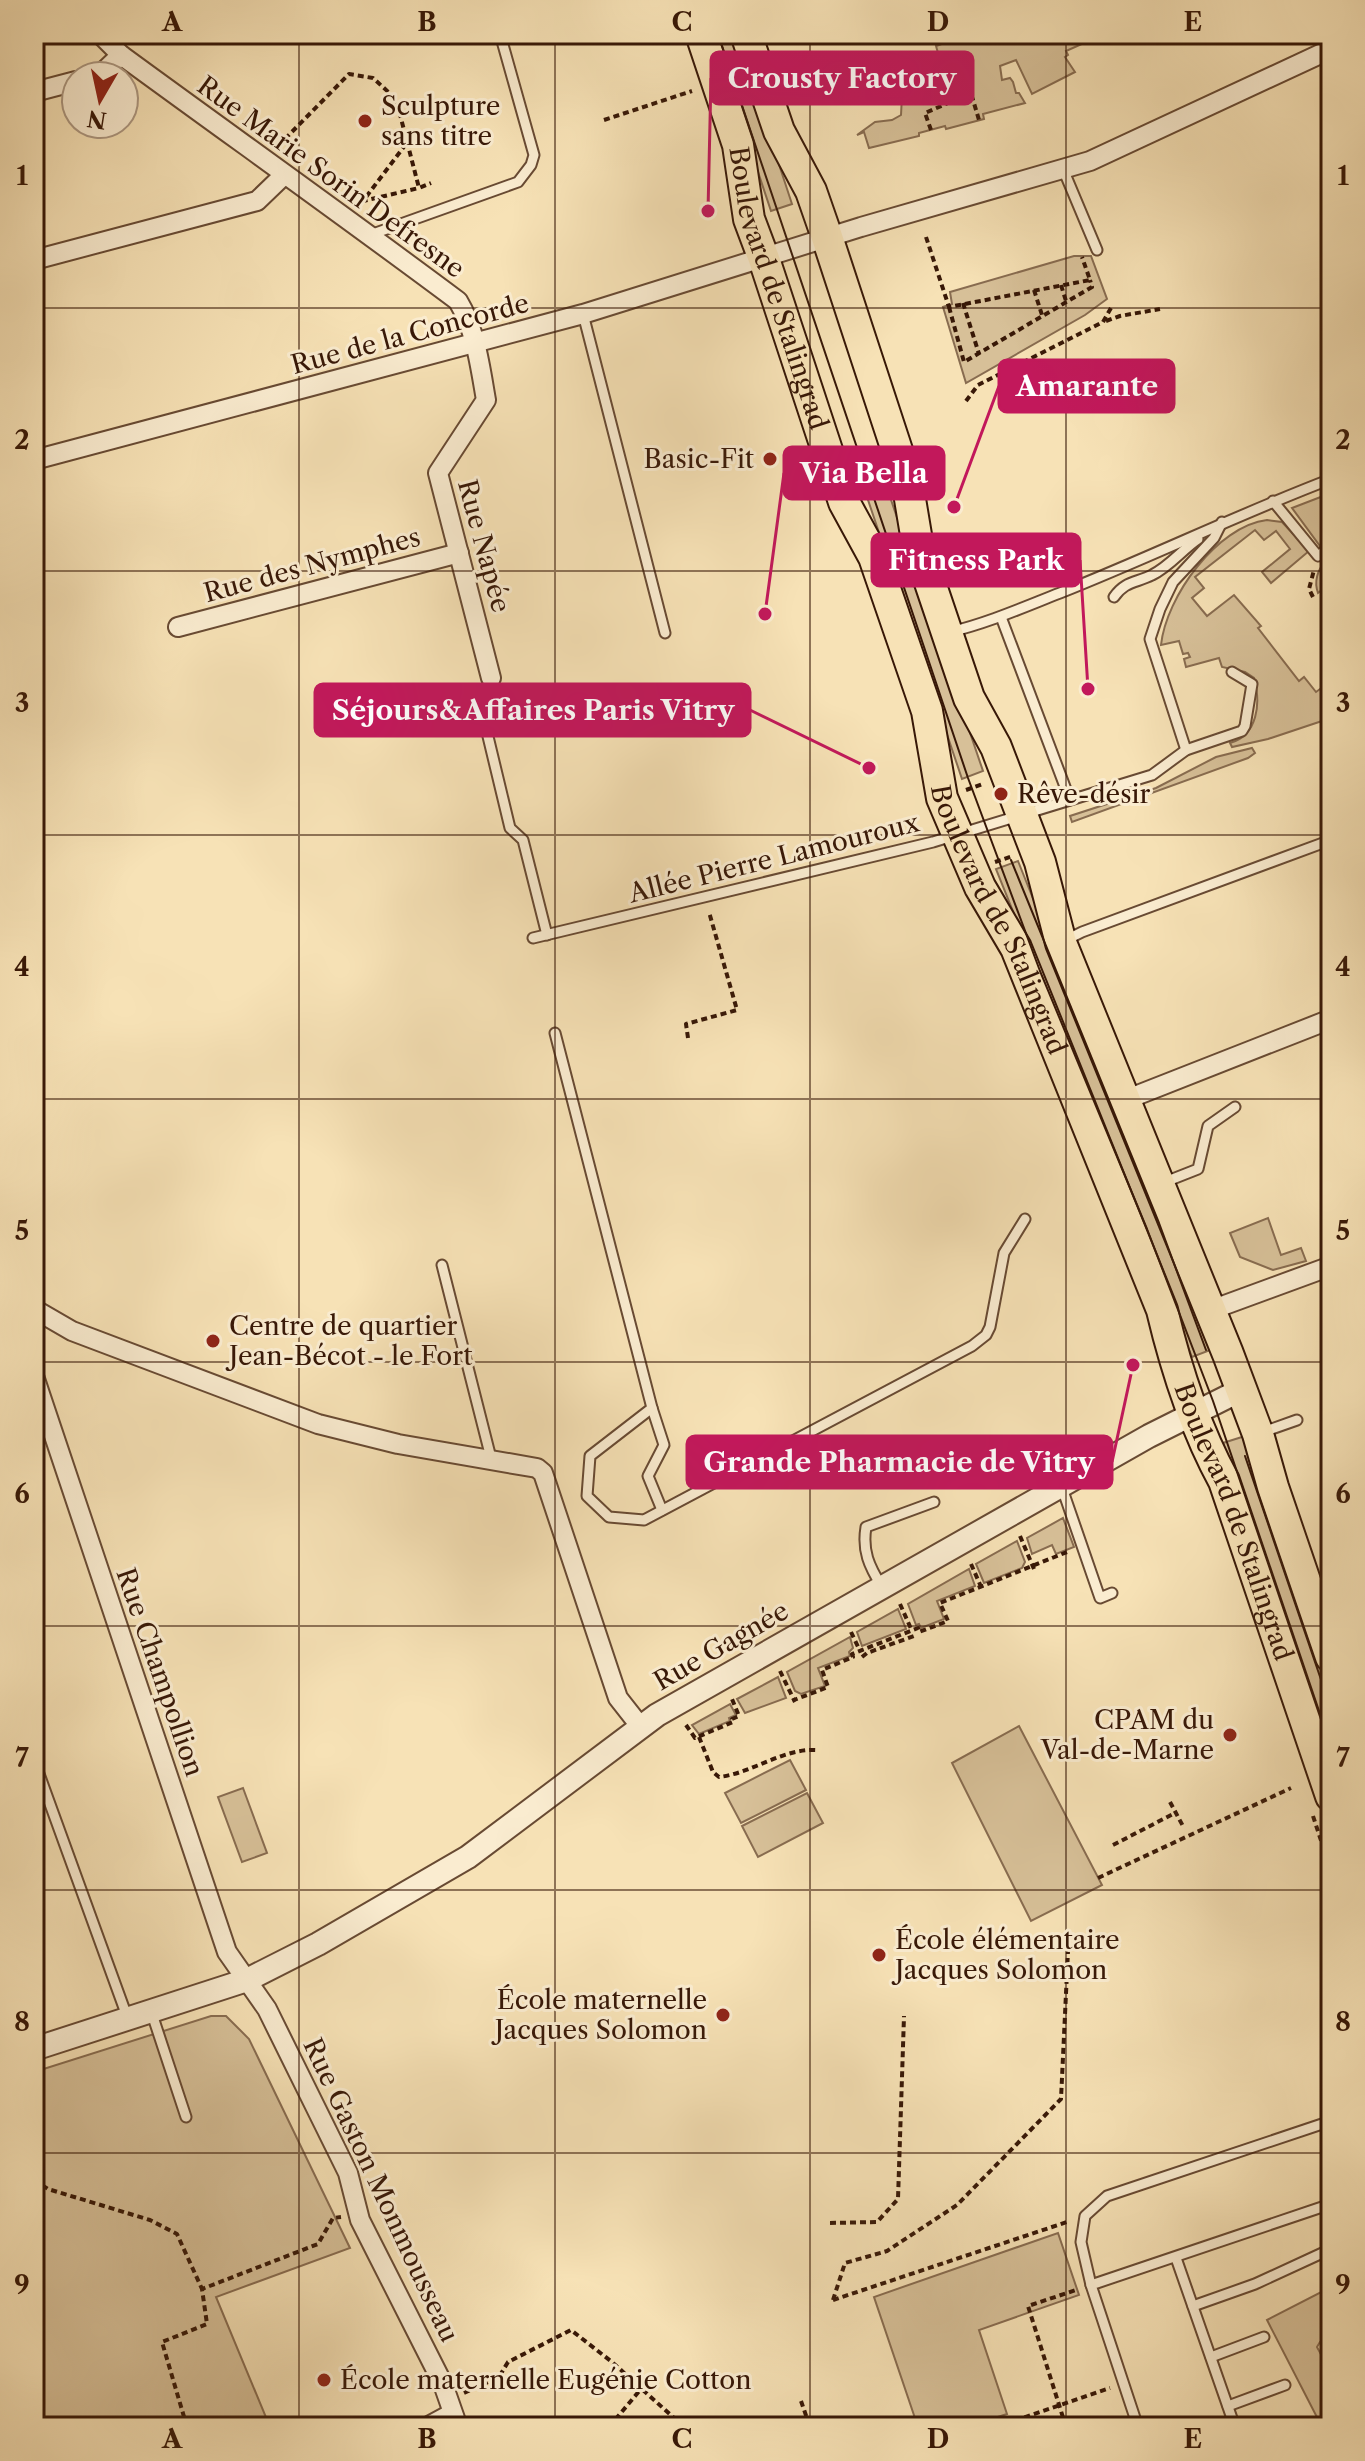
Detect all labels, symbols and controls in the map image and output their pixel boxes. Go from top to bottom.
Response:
text: A [161,6,183,38]
text: B [417,6,437,38]
text: C [672,6,692,38]
text: D [927,6,949,38]
text: E [1184,6,1202,38]
callout: Crousty Factory [711,52,973,104]
north arrow [60,60,140,140]
text: Crousty Factory [727,61,957,95]
street label: Rue Marie Sorin Defresne [191,69,471,285]
place label: Sculpture sans titre [381,90,500,152]
text: N [85,104,109,134]
marker: Sculpture sans titre [356,112,374,130]
street label: Boulevard de Stalingrad [722,144,835,434]
text: 1 [16,160,28,192]
text: 1 [1337,160,1349,192]
street label: Rue de la Concorde [288,287,532,381]
callout: Amarante [999,360,1174,412]
text: Amarante [1015,369,1158,403]
text: 2 [14,424,30,456]
text: 2 [1335,424,1351,456]
place label: Basic-Fit [644,443,755,475]
callout: Via Bella [784,447,944,499]
marker: Basic-Fit [761,450,779,468]
text: Via Bella [799,456,929,490]
street label: Rue Napée [451,476,517,616]
street label: Rue des Nymphes [200,521,424,609]
callout: Fitness Park [872,534,1080,586]
text: Fitness Park [888,543,1065,577]
callout: Séjours&Affaires Paris Vitry [315,684,750,736]
text: 3 [15,687,29,719]
text: 3 [1336,687,1350,719]
text: Séjours&Affaires Paris Vitry [332,693,735,727]
place label: Rêve-désir [1017,778,1150,810]
street label: Boulevard de Stalingrad [924,782,1073,1059]
marker: Rêve-désir [992,785,1010,803]
street label: Allée Pierre Lamouroux [625,806,923,910]
text: 4 [14,951,30,983]
text: 4 [1335,951,1351,983]
text: 5 [15,1215,29,1247]
text: 5 [1336,1215,1350,1247]
place label: Centre de quartier Jean-Bécot - le Fort [225,1310,473,1372]
marker: Centre de quartier Jean-Bécot - le Fort [204,1332,222,1350]
street label: Boulevard de Stalingrad [1167,1379,1300,1665]
callout: Grande Pharmacie de Vitry [687,1436,1112,1488]
text: Grande Pharmacie de Vitry [703,1445,1096,1479]
text: 6 [14,1478,30,1510]
text: 6 [1335,1478,1351,1510]
street label: Rue Champollion [109,1564,211,1780]
street label: Rue Gagnée [648,1595,794,1697]
place label: CPAM du Val-de-Marne [1040,1704,1214,1766]
marker: CPAM du Val-de-Marne [1221,1726,1239,1744]
text: 7 [15,1742,29,1774]
text: 7 [1336,1742,1350,1774]
place label: École élémentaire Jacques Solomon [891,1924,1120,1986]
marker: École élémentaire Jacques Solomon [870,1946,888,1964]
place label: École maternelle Jacques Solomon [491,1984,707,2046]
text: 8 [14,2006,30,2038]
marker: École maternelle Jacques Solomon [714,2006,732,2024]
text: 8 [1335,2006,1351,2038]
street label: Rue Gaston Monmousseau [296,2033,466,2347]
text: 9 [14,2269,30,2301]
text: 9 [1335,2269,1351,2301]
place label: École maternelle Eugénie Cotton [340,2364,751,2396]
marker: École maternelle Eugénie Cotton [315,2371,333,2389]
text: A [161,2423,183,2455]
text: B [417,2423,437,2455]
text: C [672,2423,692,2455]
text: D [927,2423,949,2455]
text: E [1184,2423,1202,2455]

